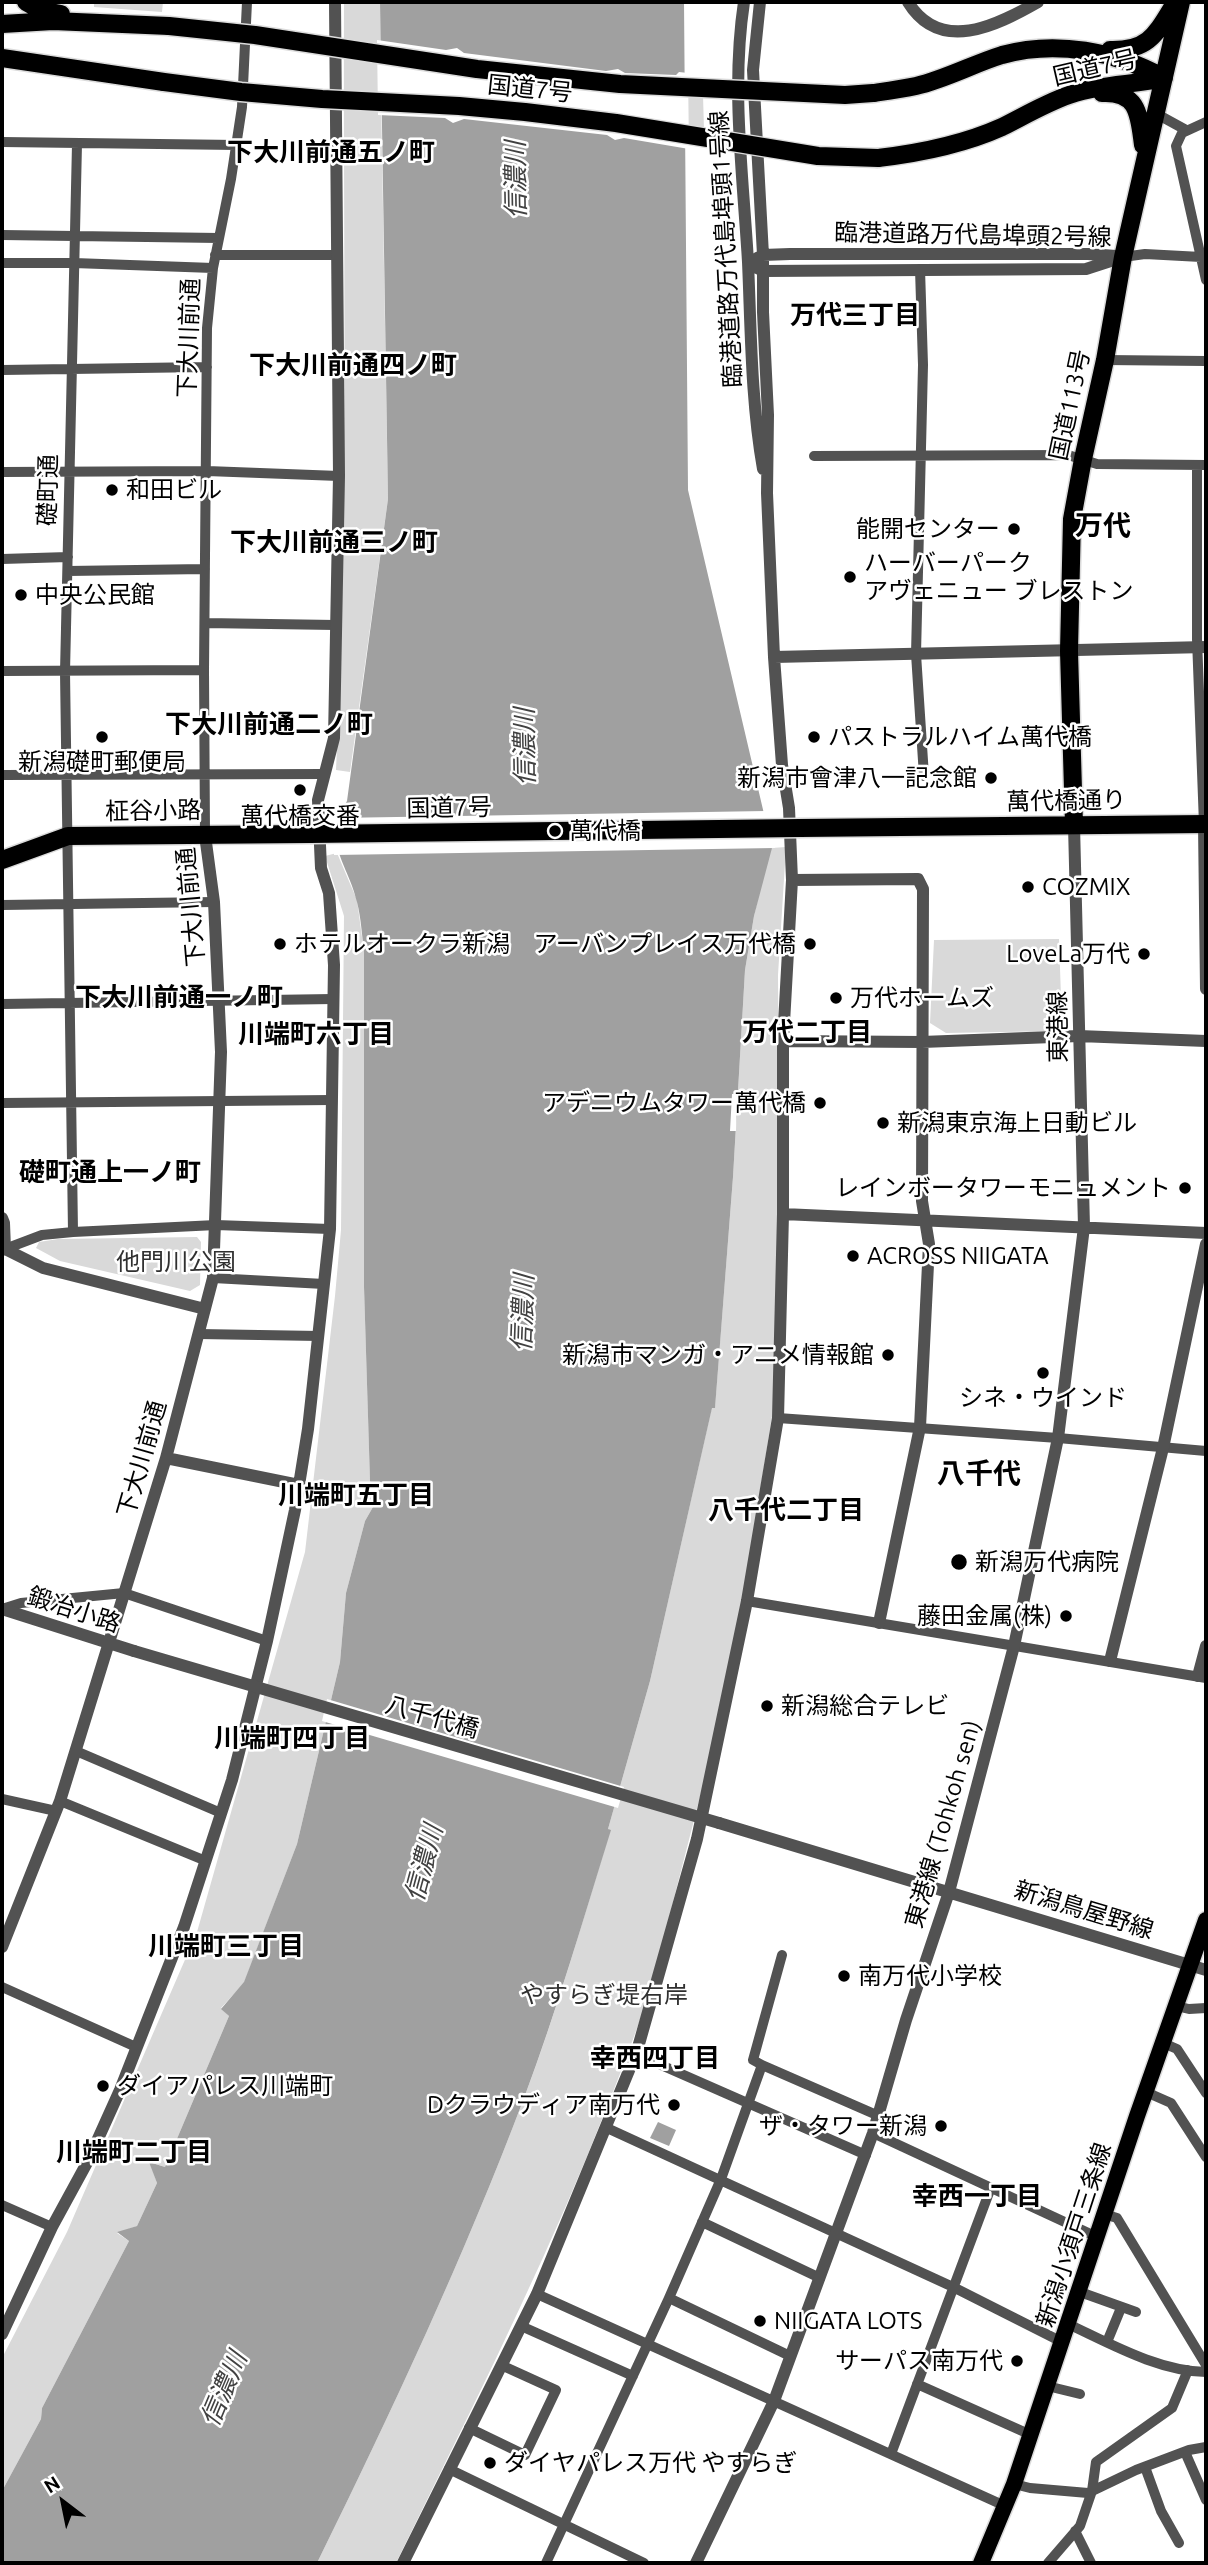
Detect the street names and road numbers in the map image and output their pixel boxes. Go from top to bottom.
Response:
street label: 国道7号 [1050,44,1140,92]
street label: 国道7号 [486,70,574,108]
street label: 臨港道路万代島埠頭1号線 [704,110,748,388]
street label: 臨港道路万代島埠頭2号線 [834,218,1112,252]
street label: 下大川前通 [173,278,205,398]
street label: 国道113号 [1044,347,1096,463]
street label: 礎町通 [33,454,63,526]
street label: 萬代橋通り [1006,786,1126,816]
street label: 国道7号 [406,793,492,823]
street label: 柾谷小路 [105,796,201,826]
street label: 下大川前通 [171,846,211,968]
street label: 東港線 [1043,991,1073,1063]
street label: 下大川前通 [112,1397,172,1521]
street label: 鍛冶小路 [24,1581,124,1639]
street label: 八千代橋 [382,1690,482,1744]
street label: 東港線 (Tohkoh sen) [900,1717,986,1931]
street label: 新潟鳥屋野線 [1011,1875,1157,1945]
street label: 新潟小須戸三条線 [1031,2139,1117,2331]

